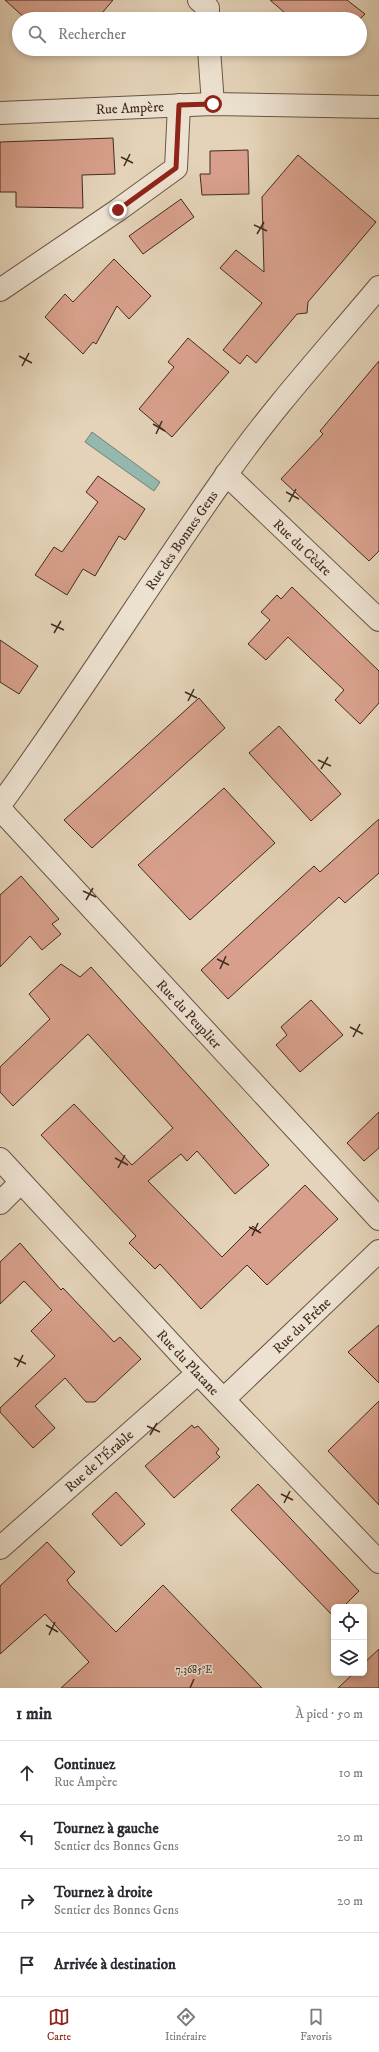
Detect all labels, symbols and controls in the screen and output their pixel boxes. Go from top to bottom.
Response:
search box [12,12,367,56]
icon: search [26,23,48,45]
text: Rechercher [58,25,126,44]
route start [204,95,222,113]
street label: Rue Ampère [95,98,165,119]
route end [109,201,127,219]
street label: Rue des Bonnes Gens [142,487,223,594]
street label: Rue du Cèdre [269,516,335,580]
street label: Rue du Peuplier [152,976,226,1054]
street label: Rue du Frêne [269,1294,335,1358]
street label: Rue du Platane [152,1326,223,1400]
street label: Rue de l'Érable [61,1426,138,1497]
map controls [331,1604,367,1676]
button: locate [331,1604,367,1640]
button: layers [331,1640,367,1676]
text: 7.3685°E [176,1664,212,1676]
text: 1 min [16,1703,52,1725]
text: À pied · 50 m [295,1706,363,1722]
text: Continuez [54,1755,115,1774]
icon: ahead [16,1762,38,1784]
text: 10 m [339,1765,363,1781]
text: Rue Ampère [54,1774,117,1790]
text: Tournez à gauche [54,1819,159,1838]
icon: left [16,1826,38,1848]
text: 20 m [337,1829,363,1845]
text: Sentier des Bonnes Gens [54,1838,179,1854]
text: Tournez à droite [54,1883,152,1902]
icon: right [16,1890,38,1912]
text: 20 m [337,1893,363,1909]
text: Sentier des Bonnes Gens [54,1902,179,1918]
icon: arrive [16,1954,38,1976]
text: Arrivée à destination [54,1955,176,1974]
tab: Carte [47,2006,71,2044]
tab: Itinéraire [165,2006,206,2044]
tab: Favoris [300,2006,332,2044]

